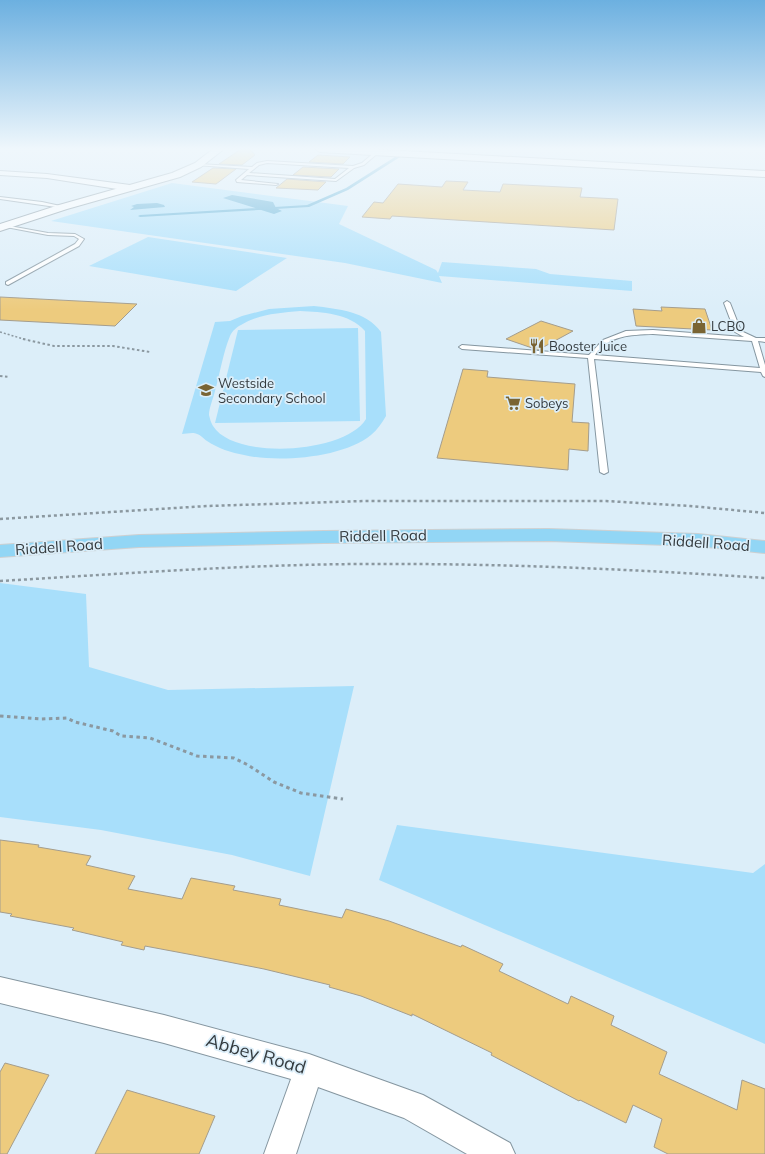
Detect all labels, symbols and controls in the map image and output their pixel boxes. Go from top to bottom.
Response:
shop icon: LCBO [690,317,708,335]
place label: LCBO [711,318,745,334]
restaurant icon: Booster Juice [528,337,546,355]
place label: Booster Juice [549,338,627,354]
place label: Westside Secondary School [218,375,326,406]
school or university icon: Westside Secondary School [197,381,215,399]
supermarket icon: Sobeys [504,394,522,412]
place label: Sobeys [525,395,569,411]
street label: Riddell Road [339,525,427,546]
street label: Riddell Road [662,530,751,555]
street label: Riddell Road [14,534,103,559]
street label: Abbey Road [204,1028,309,1079]

